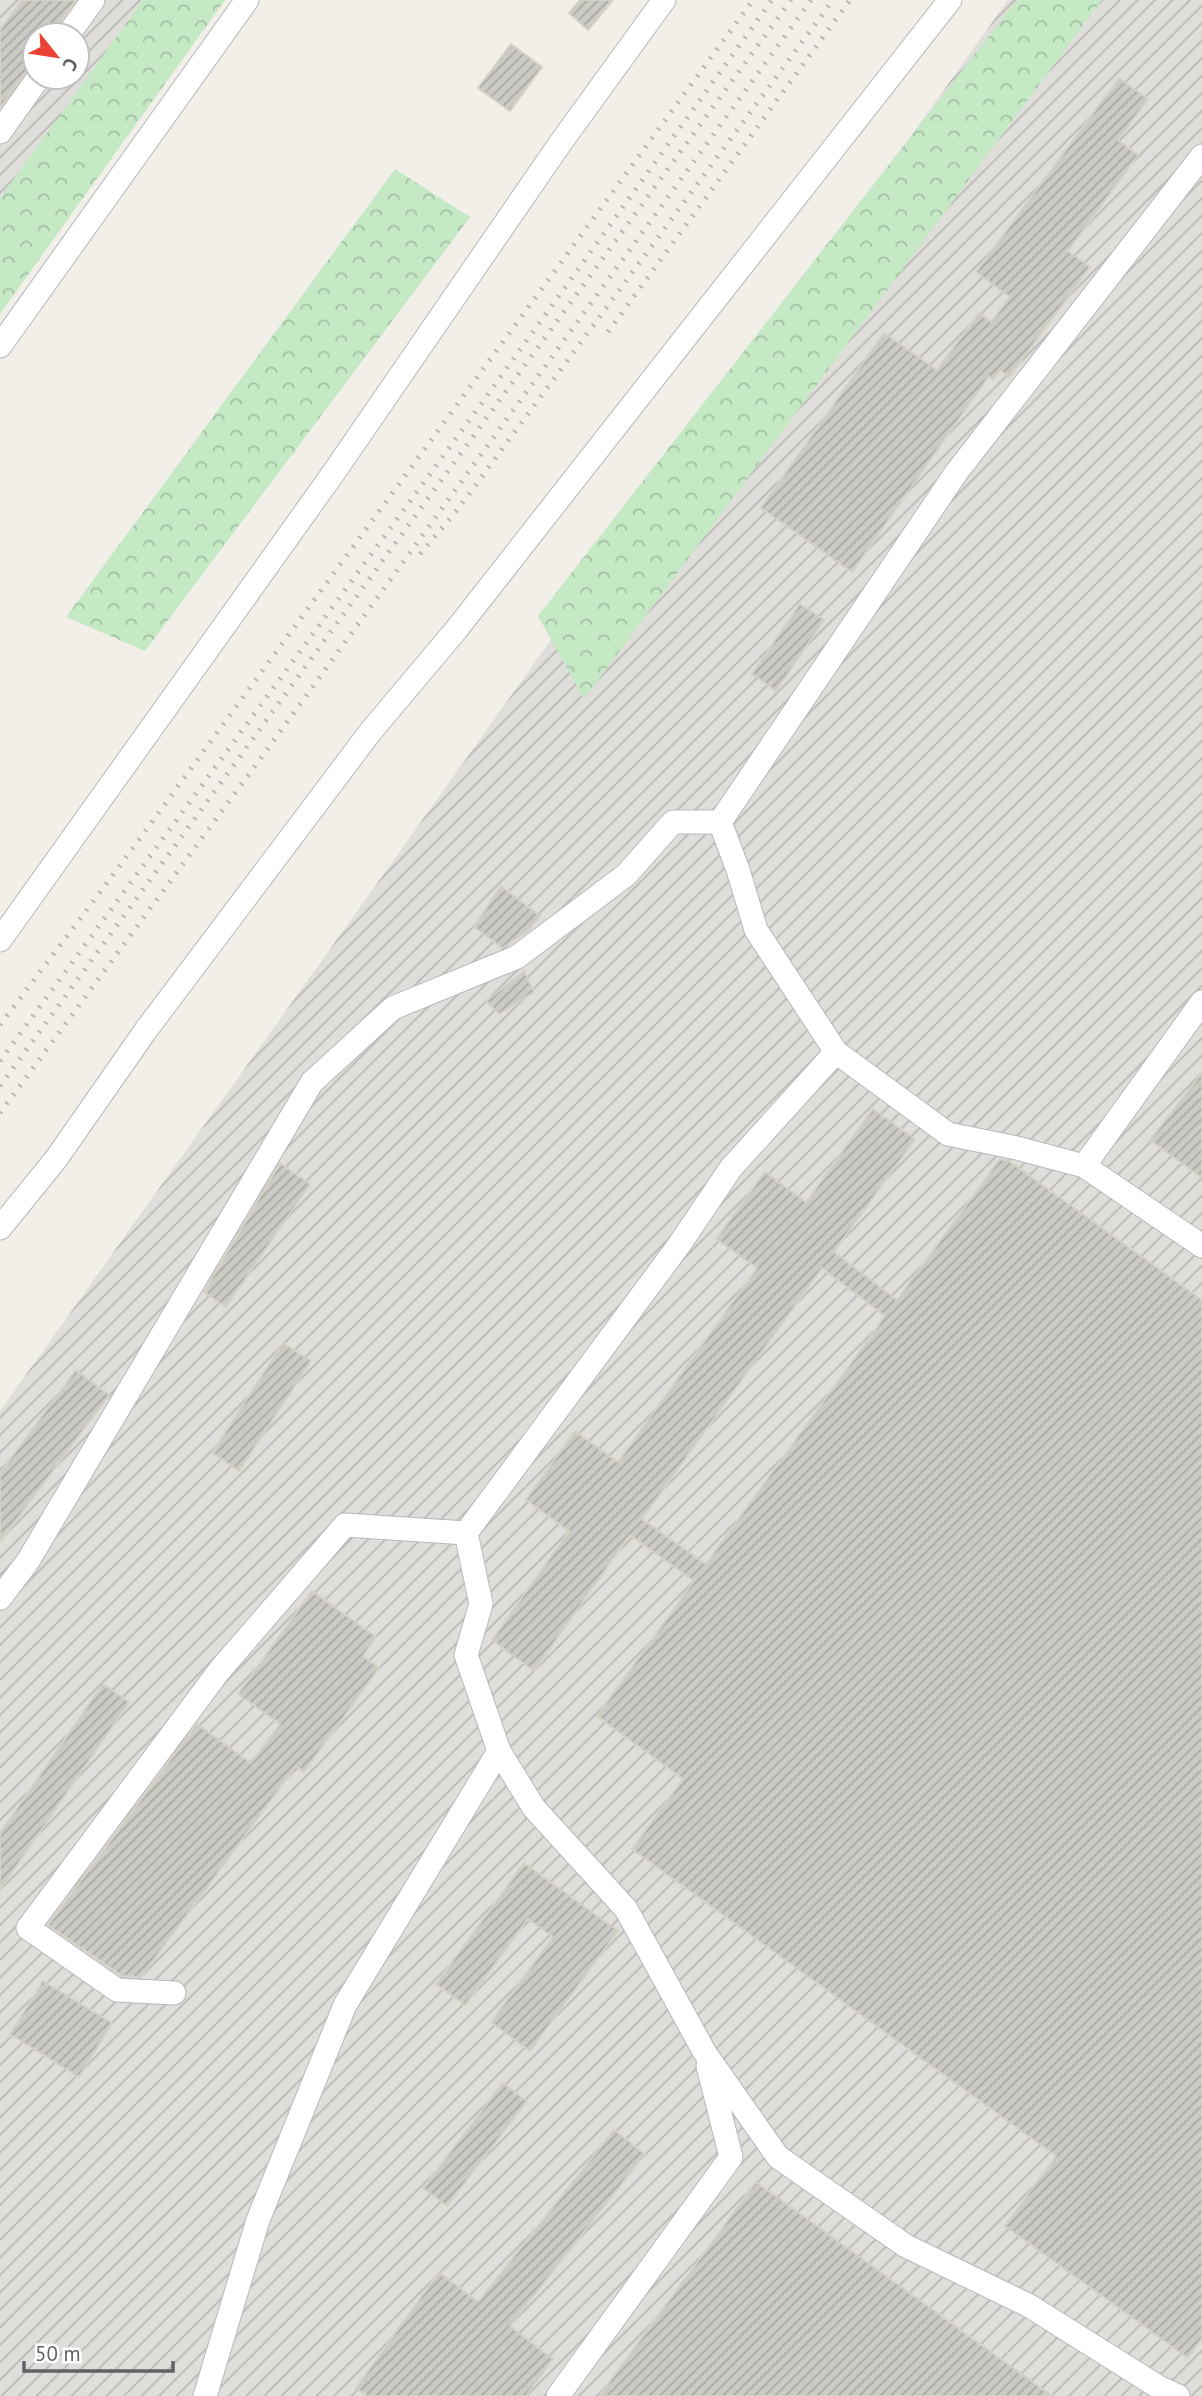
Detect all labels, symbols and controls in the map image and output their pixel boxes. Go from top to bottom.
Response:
north arrow [21,21,91,91]
text: С [57,54,84,75]
scale bar [24,2330,173,2374]
text: 50 m [35,2340,81,2367]

